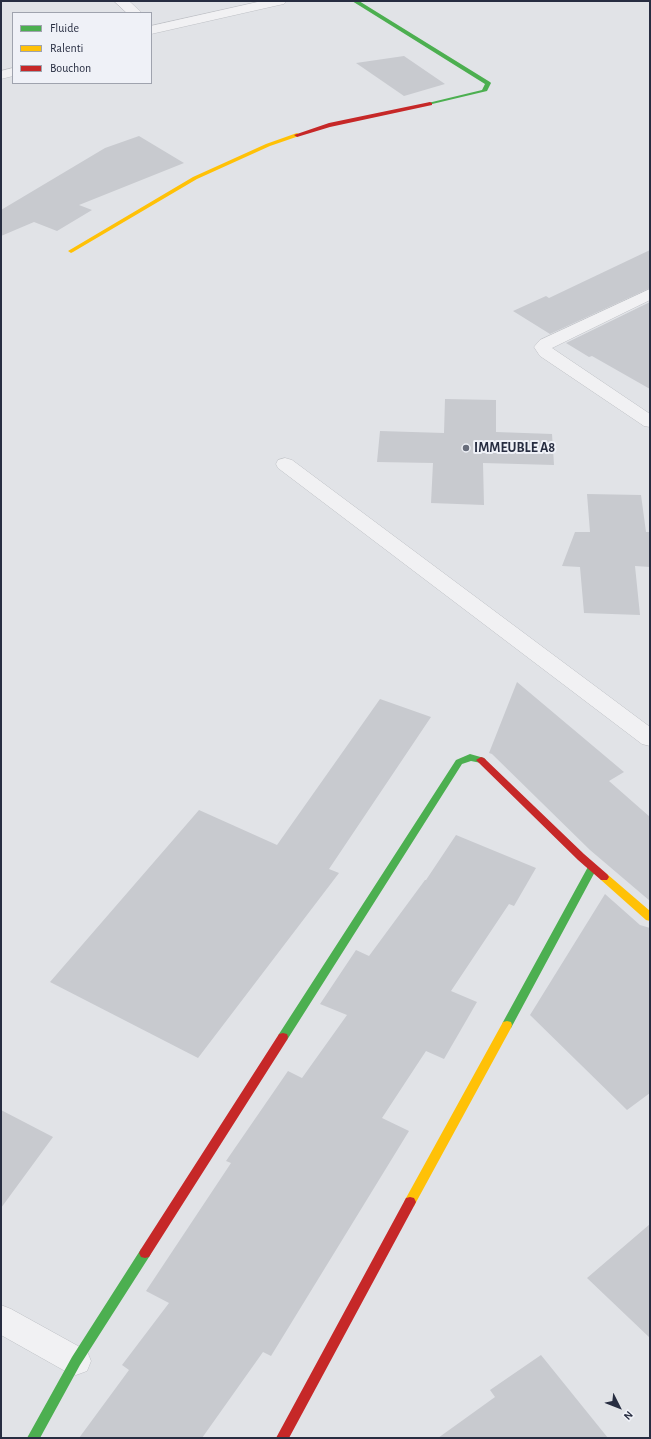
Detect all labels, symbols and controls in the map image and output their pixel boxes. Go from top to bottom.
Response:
legend [12,12,152,84]
text: Fluide [50,22,79,34]
text: Ralenti [50,42,83,54]
text: Bouchon [50,62,91,74]
place label: IMMEUBLE A8 [474,440,555,456]
marker: IMMEUBLE A8 [461,443,471,453]
north arrow [599,1387,639,1427]
text: N [622,1409,635,1422]

